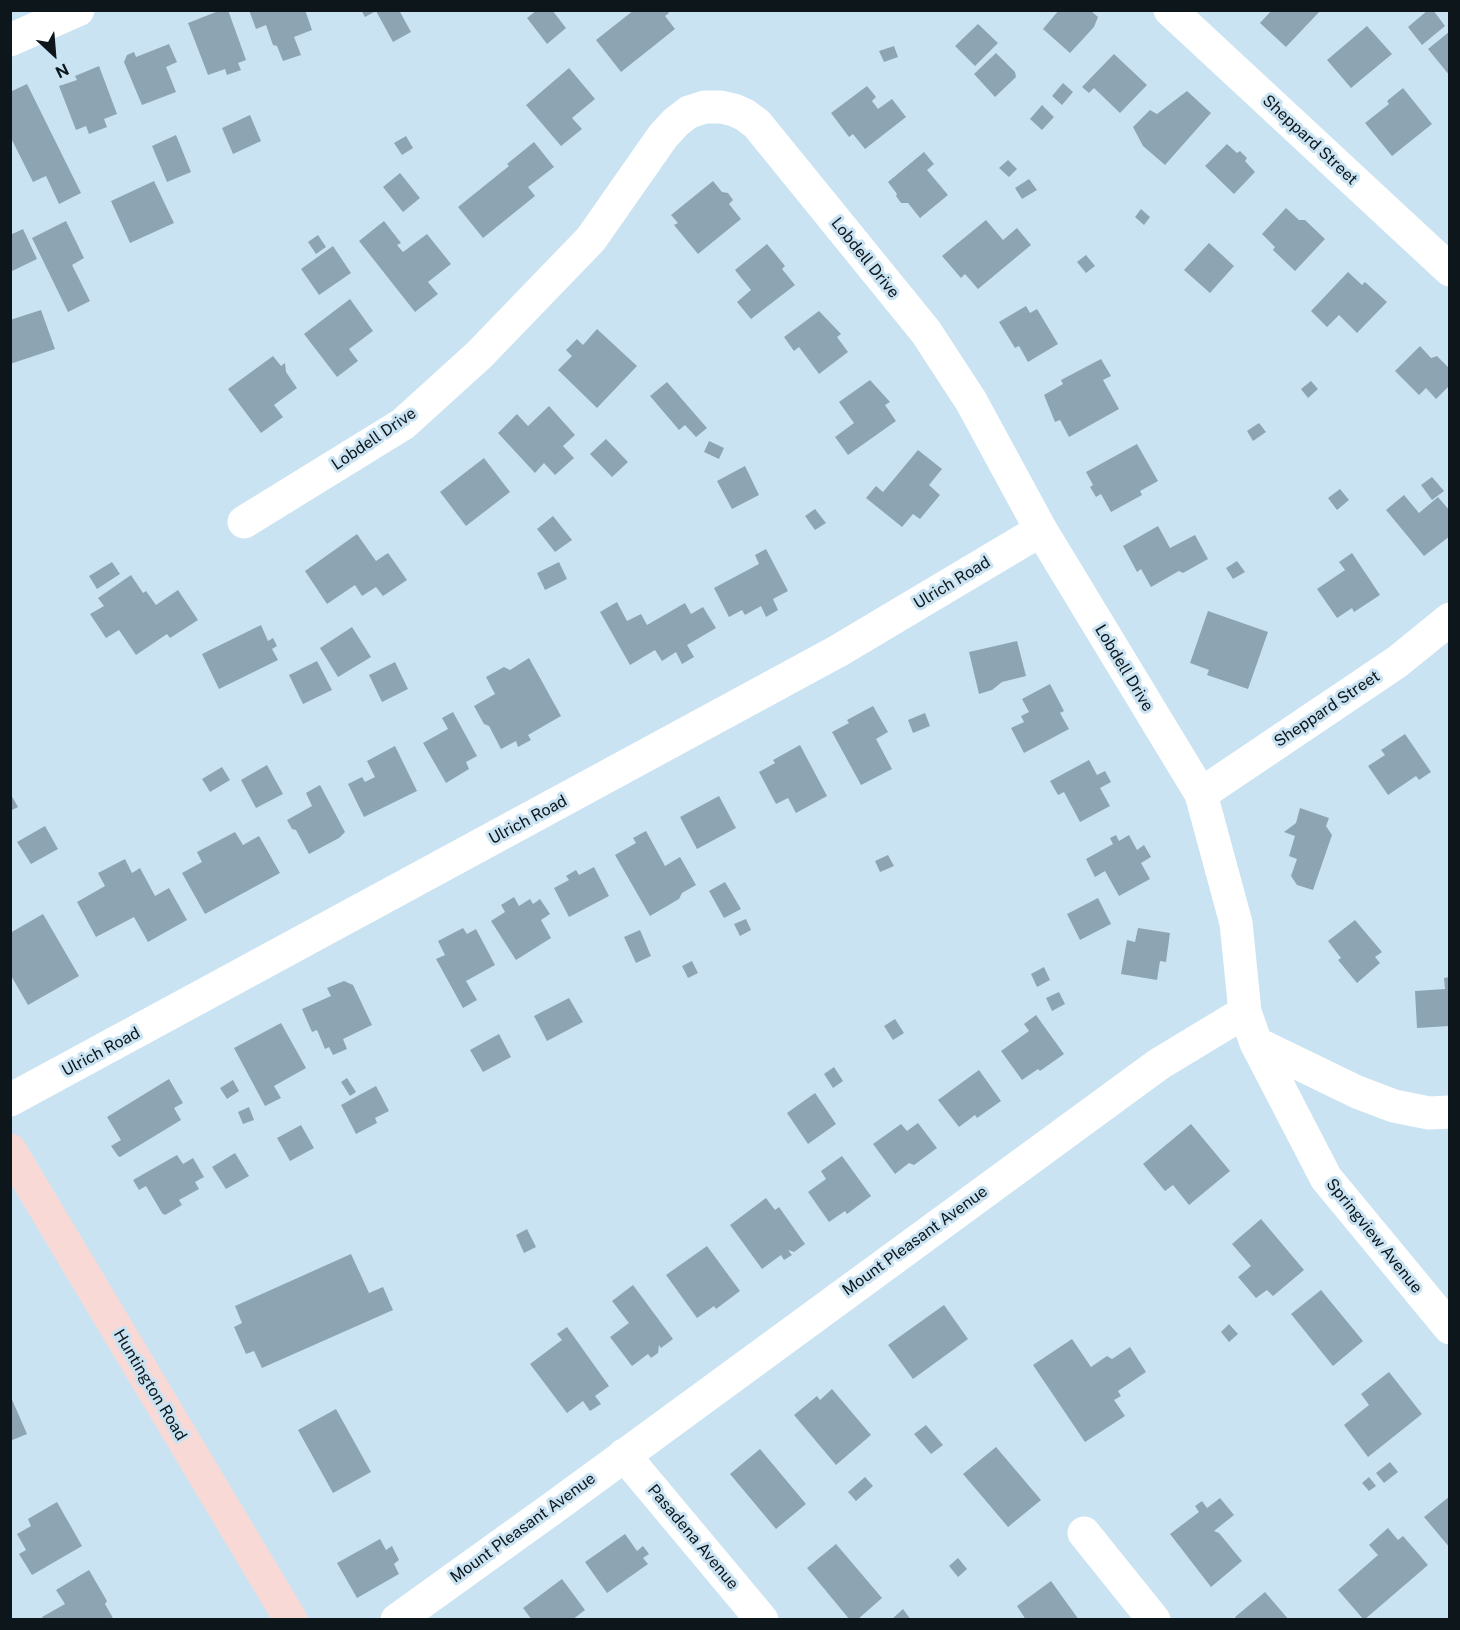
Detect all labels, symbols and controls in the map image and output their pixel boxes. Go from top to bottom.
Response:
north arrow [24,24,84,84]
text: N [52,59,72,82]
street label: Sheppard Street [1258,91,1362,189]
street label: Lobdell Drive [827,214,903,302]
street label: Lobdell Drive [328,404,420,474]
street label: Ulrich Road [910,553,994,613]
street label: Lobdell Drive [1091,621,1157,715]
street label: Sheppard Street [1271,667,1383,751]
street label: Ulrich Road [486,791,570,849]
street label: Ulrich Road [59,1023,143,1081]
street label: Springview Avenue [1322,1175,1426,1297]
street label: Mount Pleasant Avenue [839,1182,991,1300]
street label: Huntington Road [109,1326,191,1444]
street label: Mount Pleasant Avenue [447,1469,599,1587]
street label: Pasadena Avenue [643,1481,743,1593]

